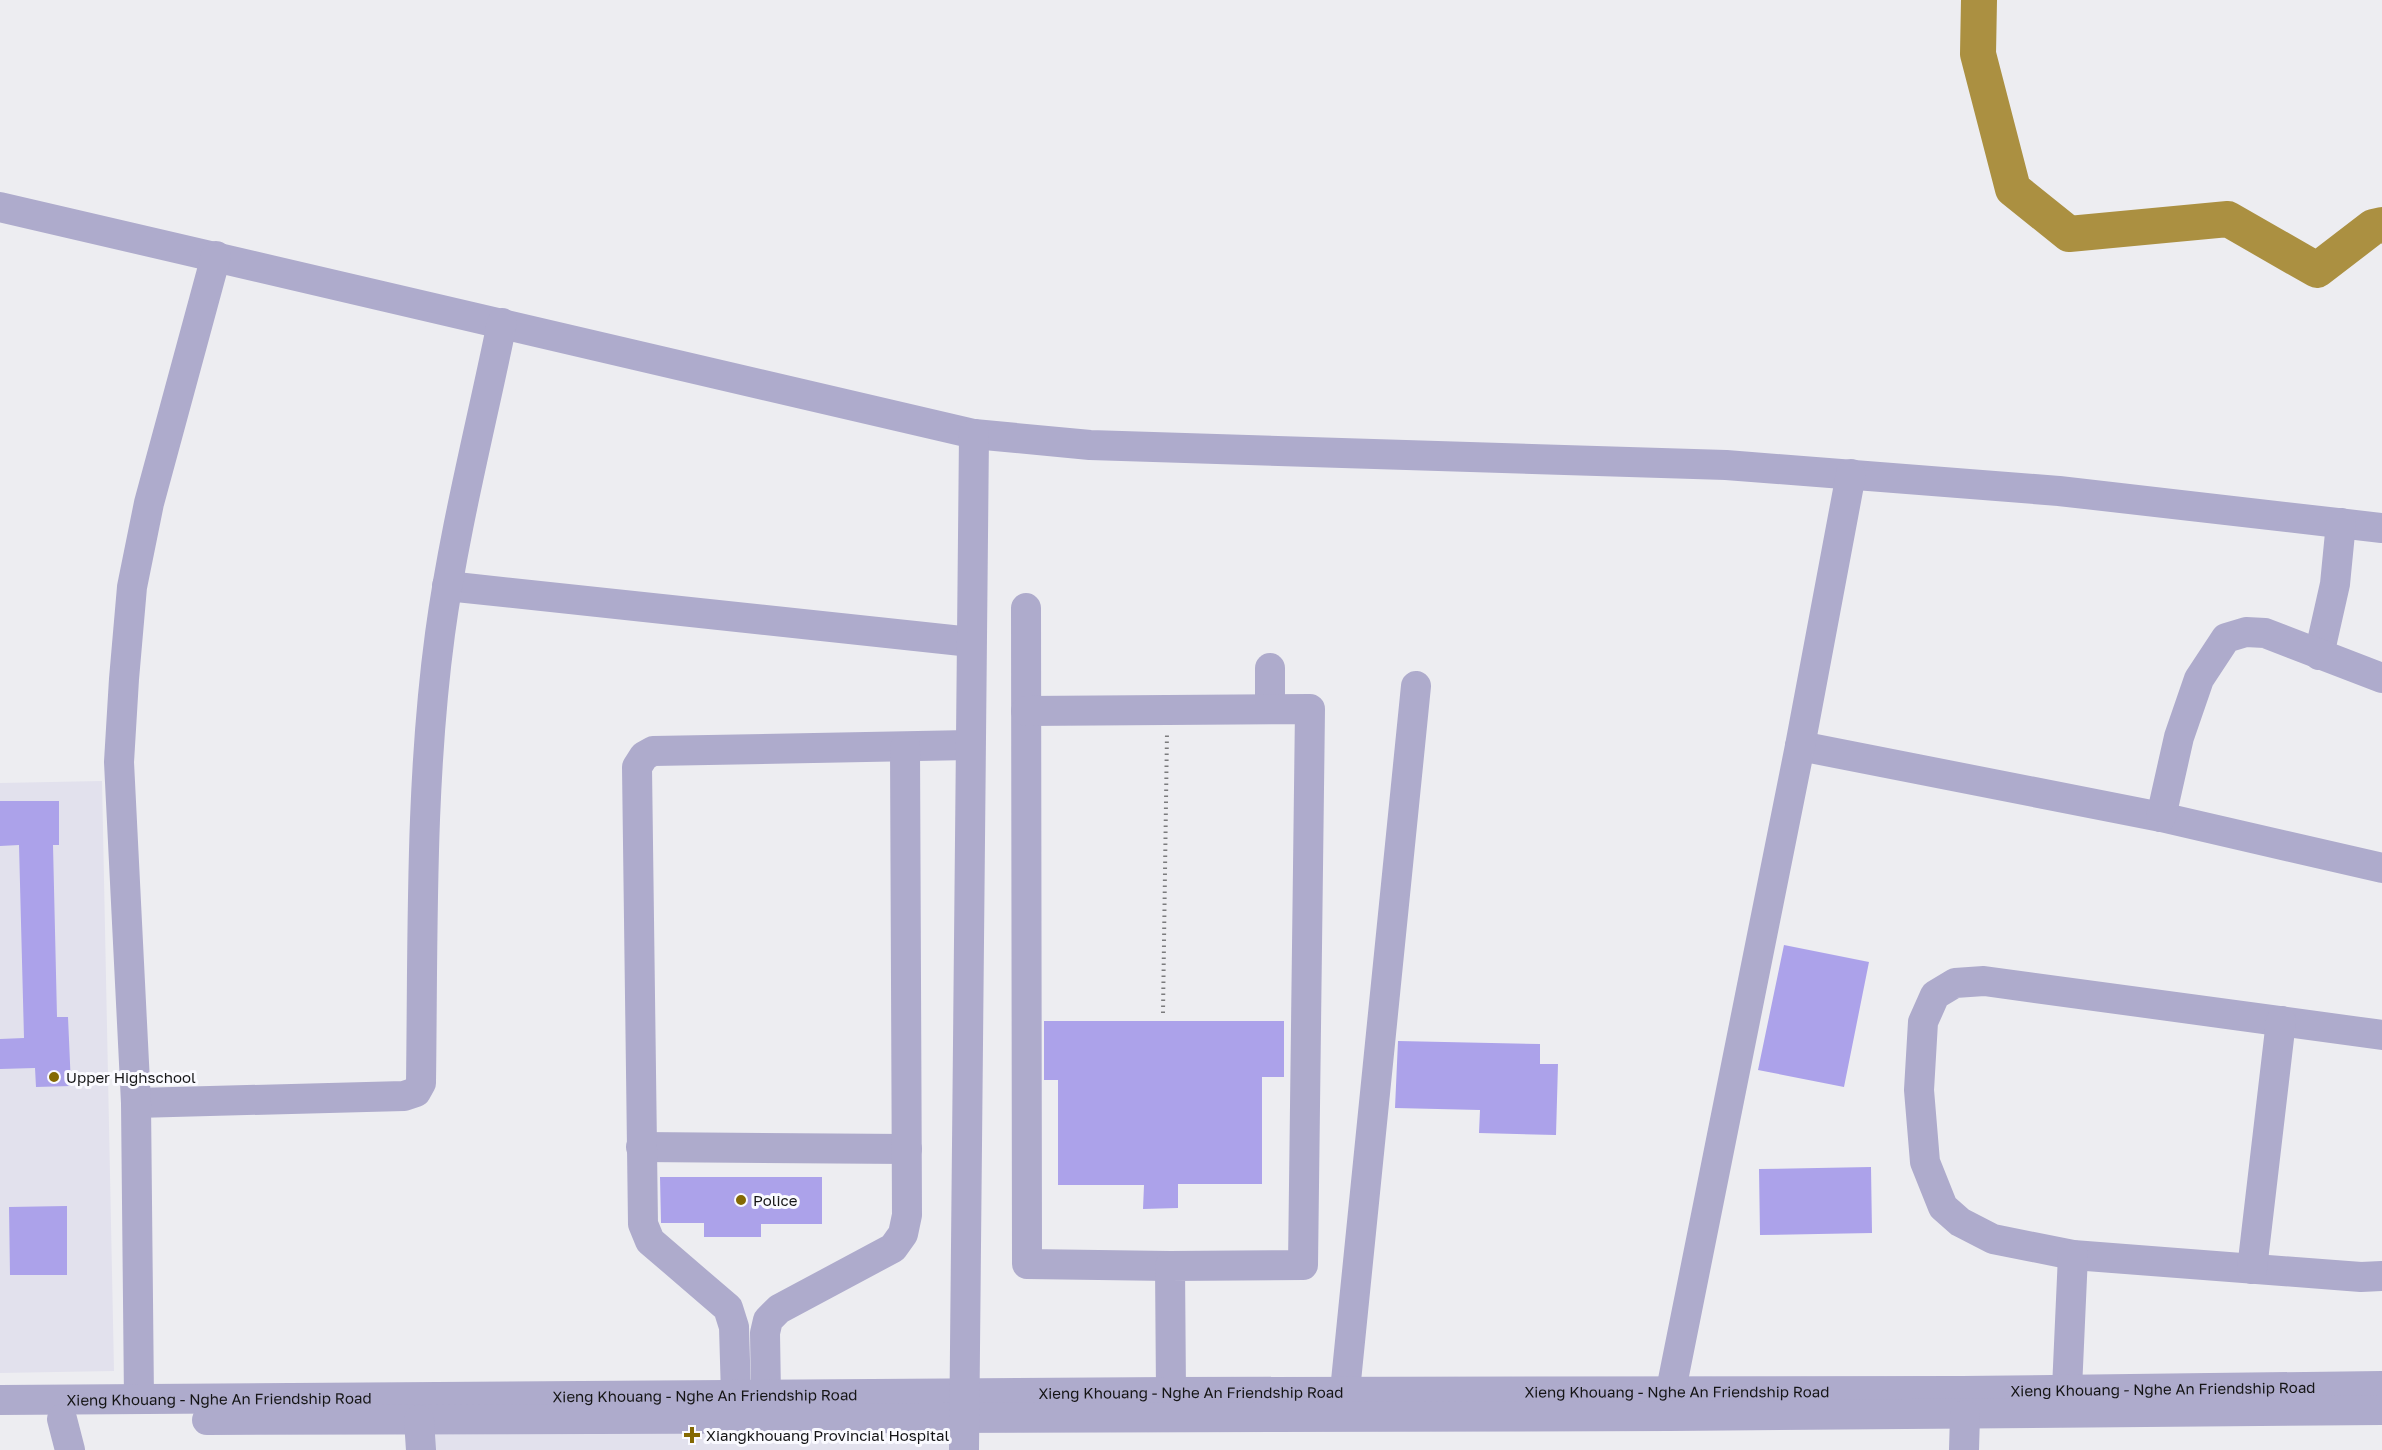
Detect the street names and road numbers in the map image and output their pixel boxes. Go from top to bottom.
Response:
street label: Xieng Khouang - Nghe An Friendship Road [2010,1378,2316,1399]
street label: Xieng Khouang - Nghe An Friendship Road [1524,1382,1830,1401]
street label: Xieng Khouang - Nghe An Friendship Road [1038,1383,1344,1402]
street label: Xieng Khouang - Nghe An Friendship Road [552,1385,858,1405]
street label: Xieng Khouang - Nghe An Friendship Road [66,1388,372,1409]

